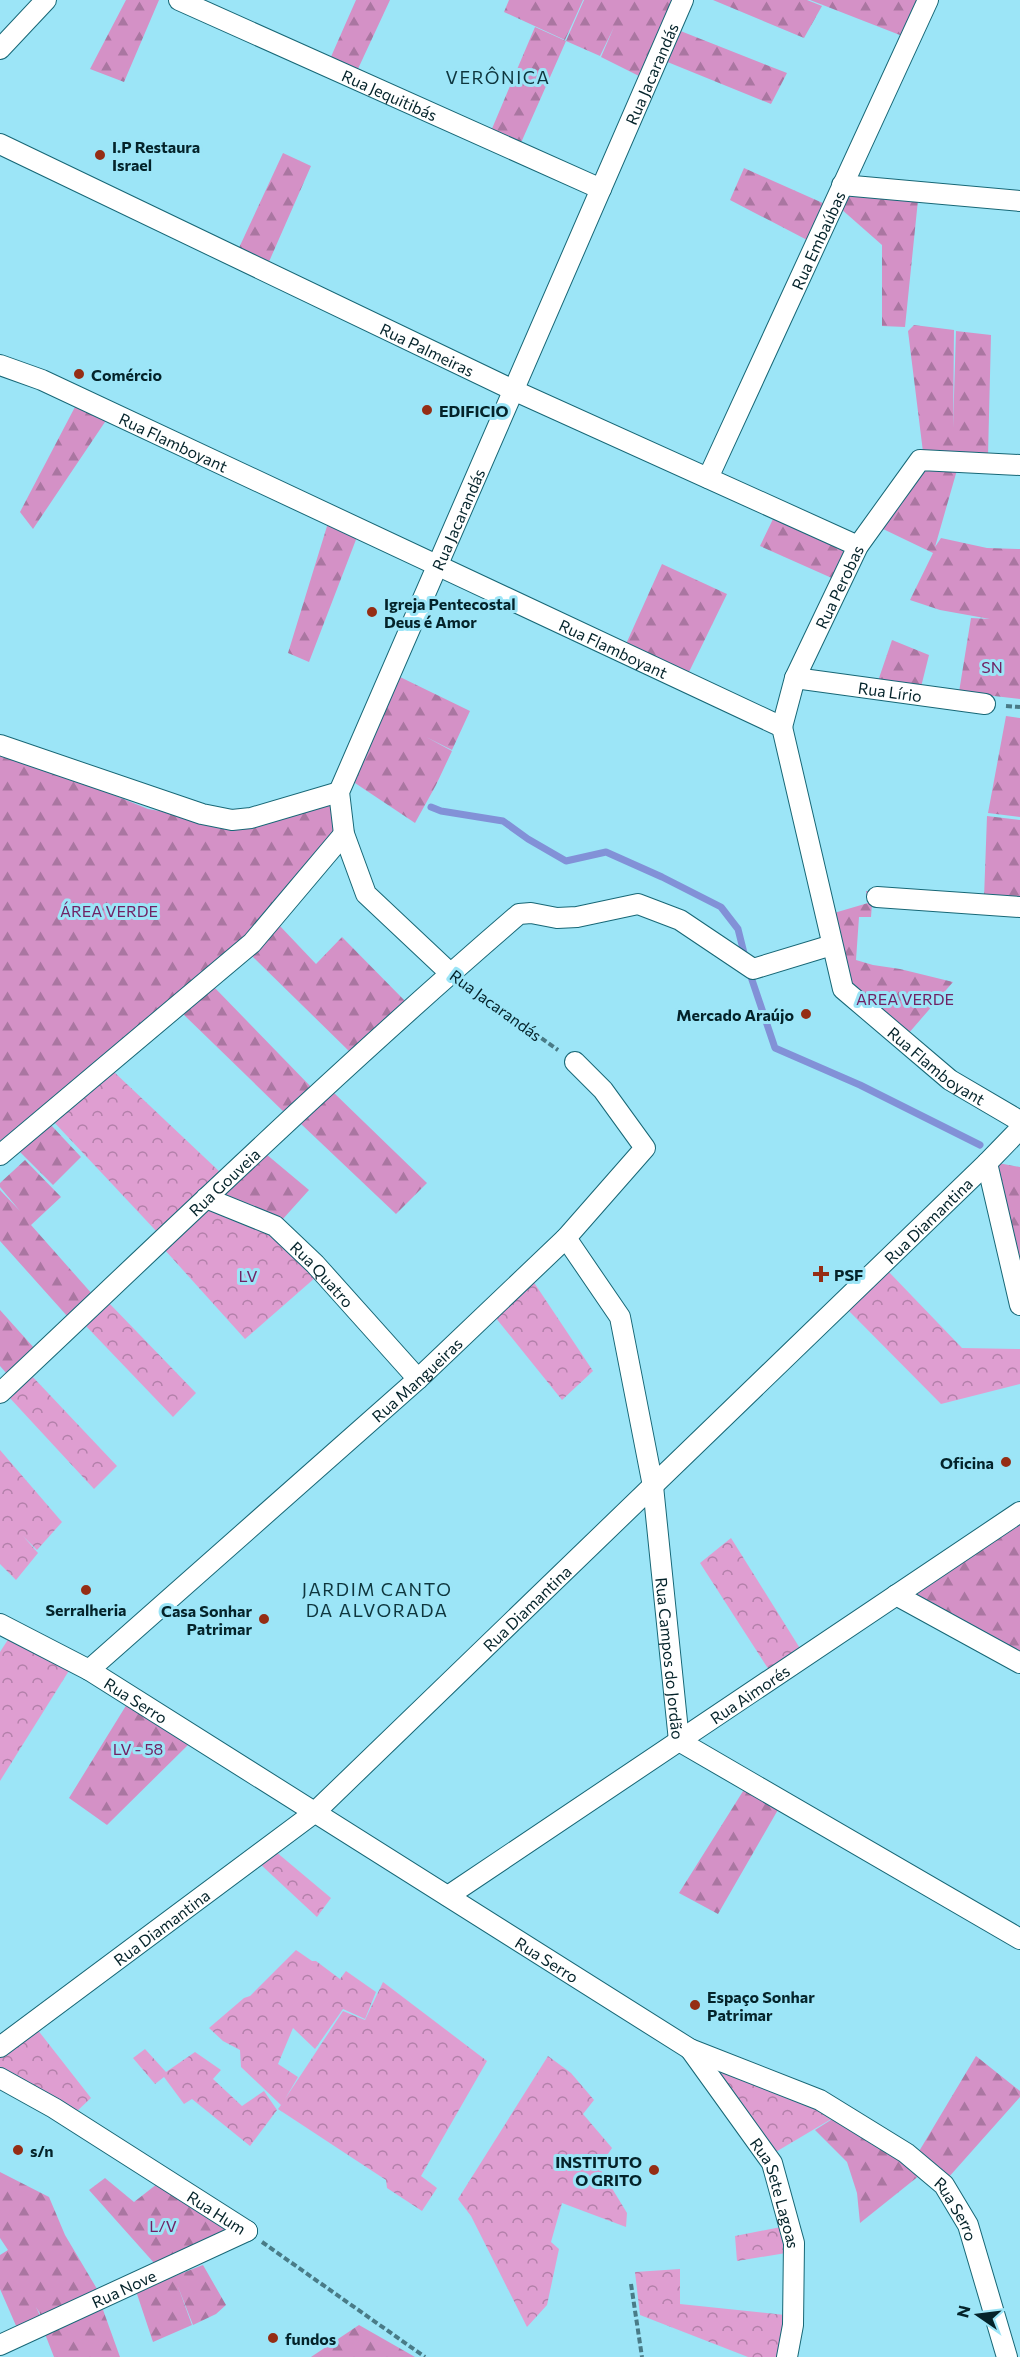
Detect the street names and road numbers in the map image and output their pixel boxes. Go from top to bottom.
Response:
street label: Rua Jacarandás [621,20,682,127]
street label: Rua Jequitibás [339,65,440,124]
street label: Rua Embaúbas [787,188,848,292]
street label: Rua Palmeiras [377,318,477,380]
street label: Rua Flamboyant [116,408,231,475]
street label: Rua Jacarandás [427,465,488,573]
street label: Rua Perobas [811,542,867,631]
street label: Rua Flamboyant [556,614,671,682]
street label: Rua Lírio [857,677,923,705]
street label: Rua Jacarandás [446,965,546,1045]
street label: Rua Flamboyant [884,1022,989,1108]
street label: Rua Gouveia [184,1144,263,1219]
street label: Rua Diamantina [880,1173,976,1267]
street label: Rua Quatro [287,1237,358,1311]
street label: Rua Mangueiras [367,1333,466,1425]
street label: Rua Diamantina [478,1561,574,1655]
street label: Rua Campos do Jordão [653,1576,688,1740]
street label: Rua Aimorés [706,1660,793,1727]
street label: Rua Serro [101,1673,171,1727]
street label: Rua Diamantina [109,1885,213,1969]
street label: Rua Serro [512,1932,582,1986]
street label: Rua Sete Lagoas [747,2134,804,2249]
street label: Rua Serro [931,2172,982,2243]
street label: Rua Hum [184,2186,250,2238]
street label: Rua Nove [88,2265,159,2311]

